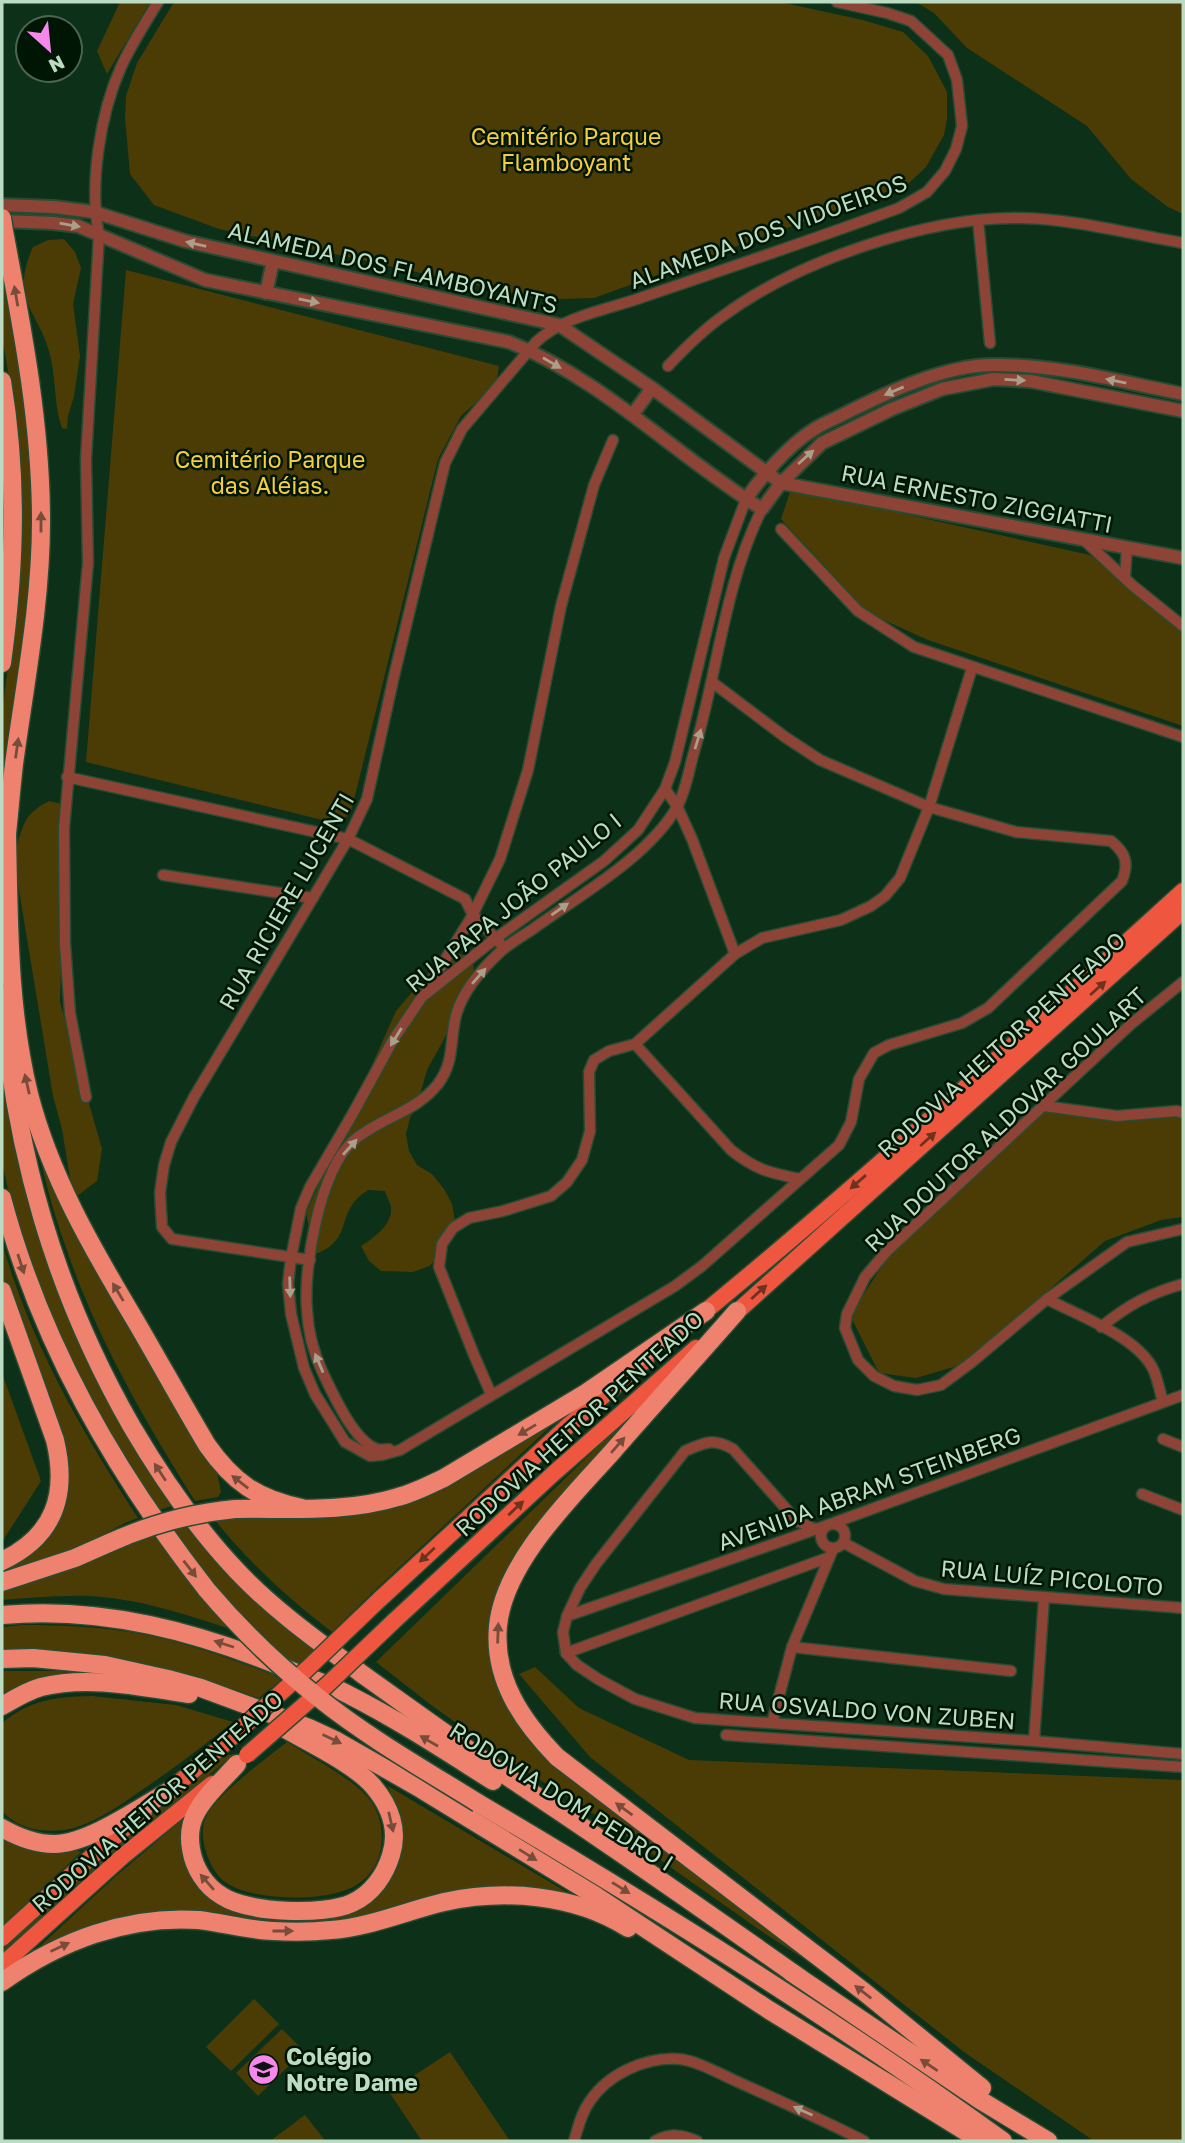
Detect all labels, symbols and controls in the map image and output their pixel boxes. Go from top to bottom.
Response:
north arrow [14,14,84,84]
text: N [45,51,69,78]
park label: Cemitério Parque Flamboyant [471,122,661,176]
street label: ALAMEDA DOS VIDOEIROS [625,168,911,294]
street label: ALAMEDA DOS FLAMBOYANTS [226,215,560,319]
one-way arrow [59,220,81,231]
one-way arrow [185,238,207,249]
one-way arrow [10,285,21,307]
one-way arrow [298,296,320,307]
one-way arrow [542,356,561,369]
one-way arrow [1005,375,1027,386]
one-way arrow [1105,376,1127,387]
one-way arrow [883,385,904,396]
park label: Cemitério Parque das Aléias. [175,445,365,499]
one-way arrow [797,449,815,465]
street label: RUA ERNESTO ZIGGIATTI [839,458,1115,538]
one-way arrow [35,511,47,533]
one-way arrow [694,728,704,749]
one-way arrow [12,737,23,759]
street label: RUA RICIERE LUCENTI [212,788,360,1014]
street label: RUA PAPA JOÃO PAULO I [399,806,627,998]
one-way arrow [551,902,569,916]
street label: RODOVIA HEITOR PENTEADO [871,925,1131,1163]
one-way arrow [471,968,486,985]
one-way arrow [1089,980,1106,996]
street label: RUA DOUTOR ALDOVAR GOULART [858,981,1152,1257]
one-way arrow [389,1027,402,1046]
one-way arrow [22,1073,33,1095]
one-way arrow [920,1132,937,1148]
one-way arrow [342,1138,358,1156]
one-way arrow [850,1174,867,1189]
one-way arrow [16,1253,27,1274]
one-way arrow [284,1276,295,1298]
one-way arrow [112,1282,124,1301]
one-way arrow [751,1285,768,1300]
street label: RODOVIA HEITOR PENTEADO [449,1304,709,1542]
one-way arrow [313,1353,324,1374]
street label: AVENIDA ABRAM STEINBERG [714,1420,1024,1556]
one-way arrow [517,1423,536,1436]
one-way arrow [610,1436,626,1454]
one-way arrow [153,1463,167,1481]
one-way arrow [232,1475,250,1490]
one-way arrow [507,1500,524,1516]
one-way arrow [418,1547,436,1563]
street label: RUA LUÍZ PICOLOTO [940,1553,1164,1601]
one-way arrow [182,1559,197,1577]
one-way arrow [493,1621,504,1643]
one-way arrow [214,1639,235,1649]
street label: RODOVIA HEITOR PENTEADO [26,1684,288,1918]
street label: RUA OSVALDO VON ZUBEN [718,1686,1016,1734]
street label: RODOVIA DOM PEDRO I [445,1716,679,1876]
one-way arrow [322,1734,342,1745]
one-way arrow [420,1735,439,1747]
one-way arrow [615,1802,633,1816]
one-way arrow [386,1811,397,1833]
one-way arrow [519,1848,538,1861]
one-way arrow [199,1873,215,1891]
one-way arrow [611,1882,630,1895]
one-way arrow [272,1925,294,1937]
one-way arrow [50,1942,70,1953]
one-way arrow [855,1984,873,1999]
place label: Colégio Notre Dame [286,2042,418,2096]
school or university icon: Colégio Notre Dame [246,2052,280,2086]
one-way arrow [919,2059,938,2072]
one-way arrow [793,2105,813,2117]

